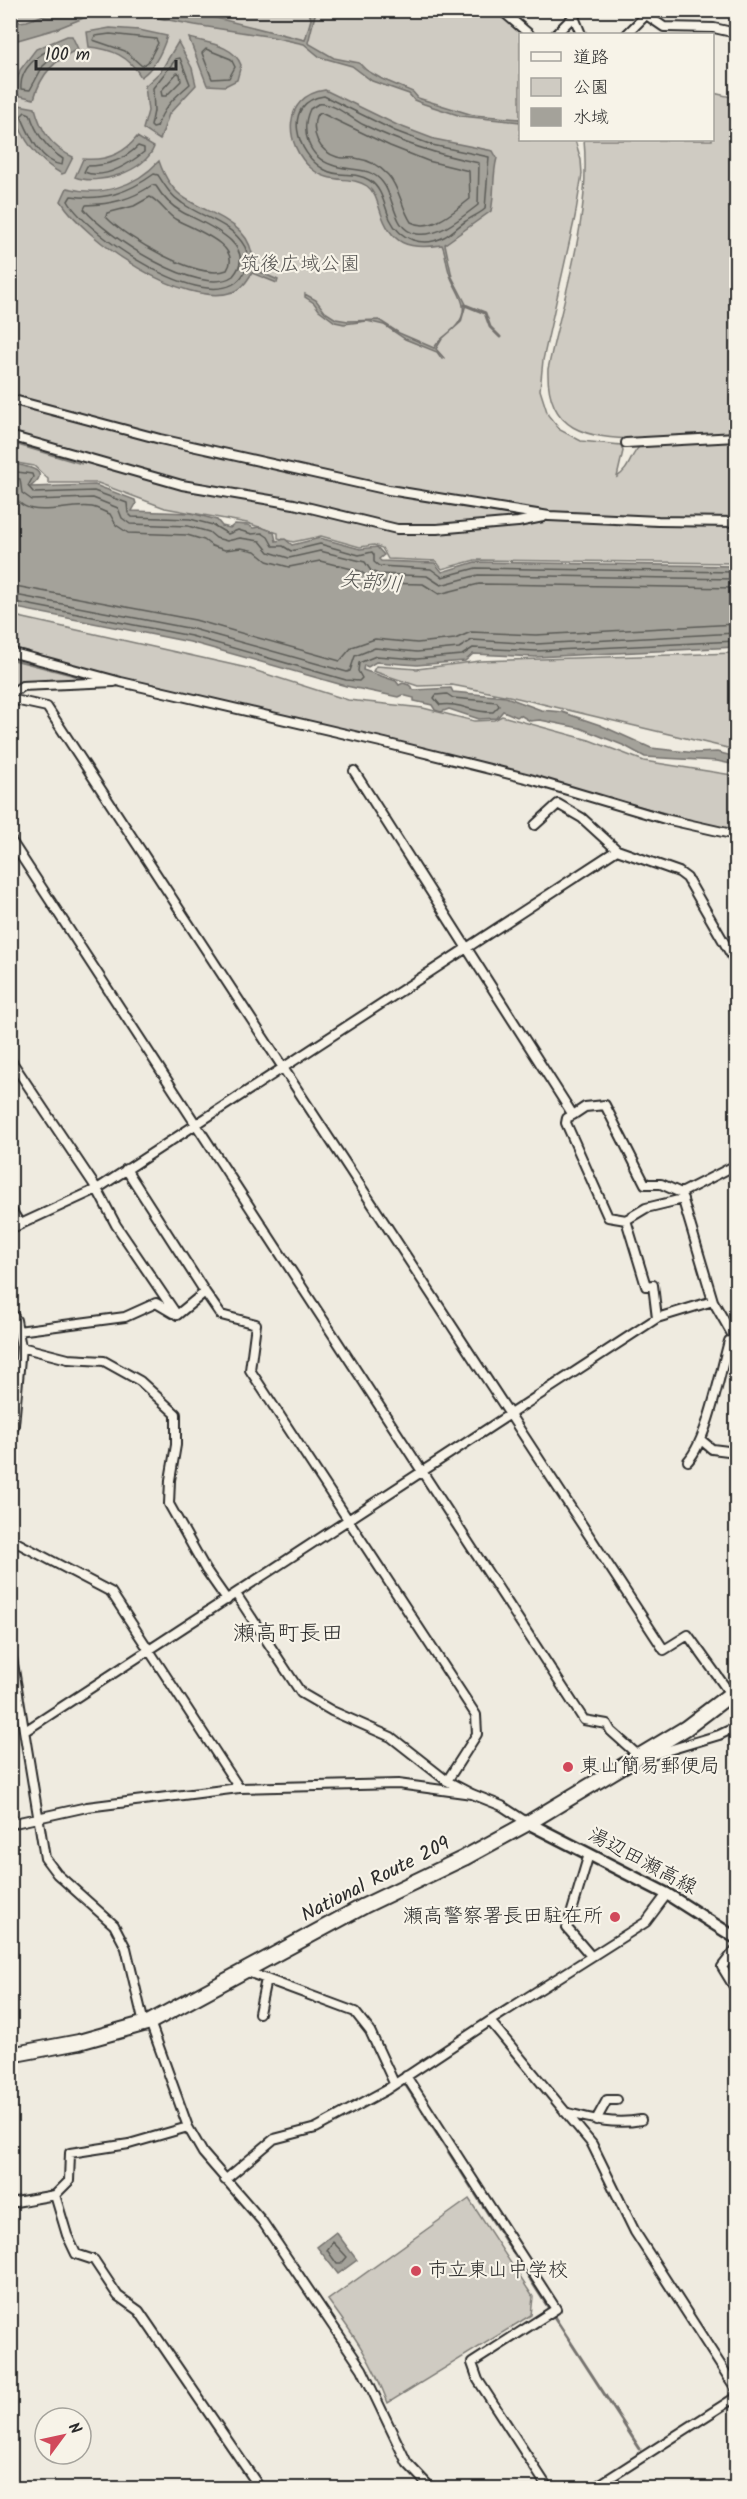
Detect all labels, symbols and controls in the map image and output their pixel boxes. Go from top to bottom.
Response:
scale bar [36,33,176,71]
legend [519,33,714,141]
text: 100 m [45,41,90,70]
text: 道路 [573,44,609,73]
text: 公園 [573,74,609,103]
text: 水域 [573,104,609,133]
park label: 筑後広域公園 [240,249,360,281]
water label: 矢部川 [338,564,404,602]
district label: 瀬高町長田 [233,1617,343,1652]
place label: 東山簡易郵便局 [580,1751,720,1783]
marker: 東山簡易郵便局 [561,1760,575,1774]
street label: 湯辺田瀬高線 [582,1820,702,1904]
street label: National Route 209 [296,1828,457,1931]
place label: 瀬高警察署長田駐在所 [403,1901,603,1933]
marker: 瀬高警察署長田駐在所 [608,1910,622,1924]
place label: 市立東山中学校 [428,2255,568,2287]
marker: 市立東山中学校 [409,2264,423,2278]
north arrow [33,2406,93,2466]
text: N [61,2418,88,2440]

